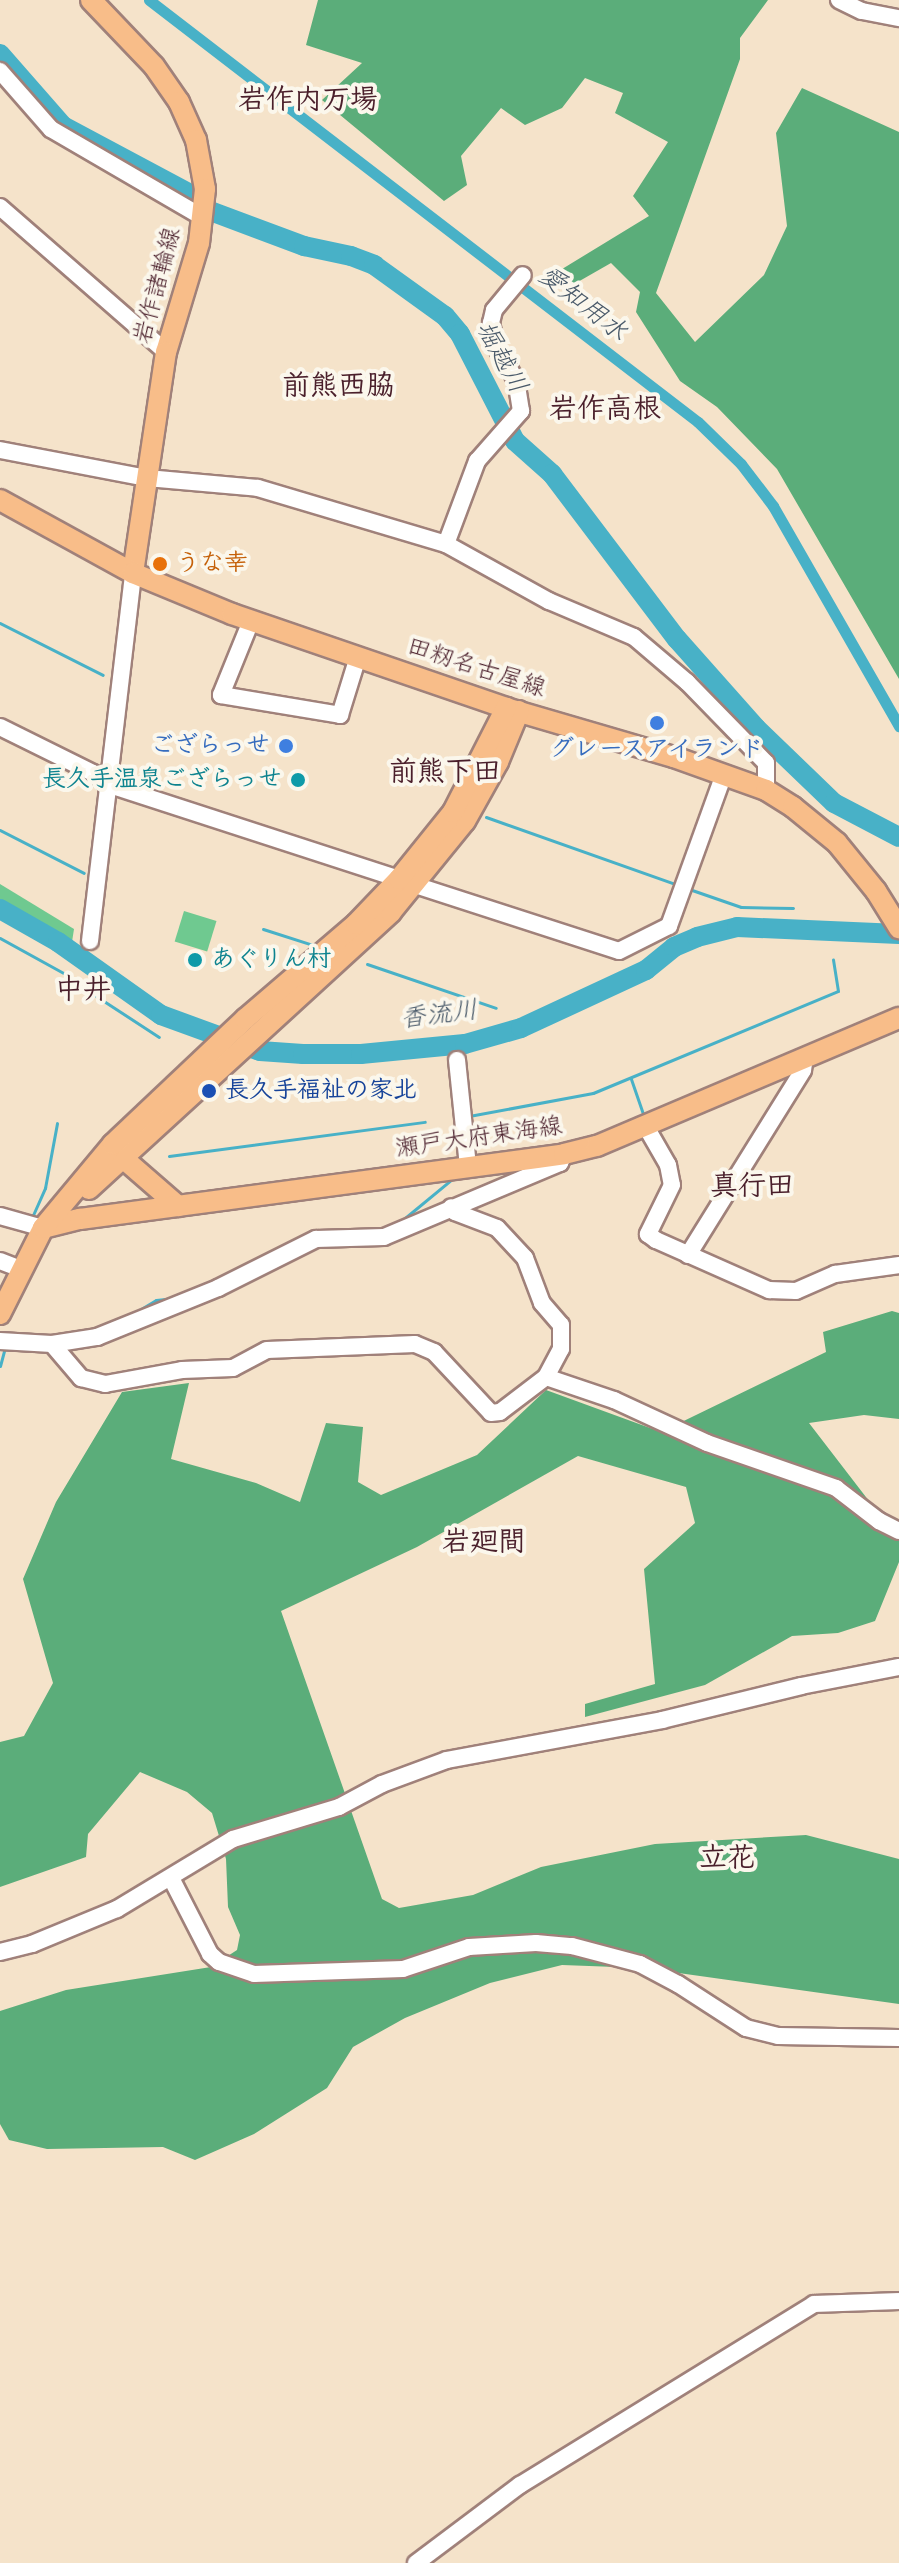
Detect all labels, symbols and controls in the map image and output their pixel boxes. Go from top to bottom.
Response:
district label: 岩作内万場 [238,84,378,118]
street label: 岩作諸輪線 [129,224,187,348]
water label: 愛知用水 [531,261,633,349]
water label: 堀越川 [467,316,533,400]
district label: 前熊西脇 [282,370,394,404]
district label: 岩作高根 [549,393,661,427]
place label: うな幸 [176,550,248,578]
marker: うな幸 [151,555,169,573]
street label: 田籾名古屋線 [403,632,549,704]
marker: グレースアイランド [648,714,666,732]
place label: ござらっせ [150,732,270,760]
place label: グレースアイランド [549,736,765,764]
marker: ござらっせ [277,737,295,755]
district label: 前熊下田 [389,756,501,790]
place label: 長久手温泉ござらっせ [42,766,282,794]
marker: 長久手温泉ござらっせ [289,771,307,789]
place label: あぐりん村 [211,946,331,974]
marker: あぐりん村 [186,951,204,969]
district label: 中井 [55,974,111,1008]
water label: 香流川 [398,996,480,1036]
place label: 長久手福祉の家北 [225,1077,417,1105]
marker: 長久手福祉の家北 [200,1082,218,1100]
street label: 瀬戸大府東海線 [394,1112,564,1164]
district label: 真行田 [710,1170,794,1204]
district label: 岩廻間 [442,1526,526,1560]
district label: 立花 [699,1842,755,1876]

